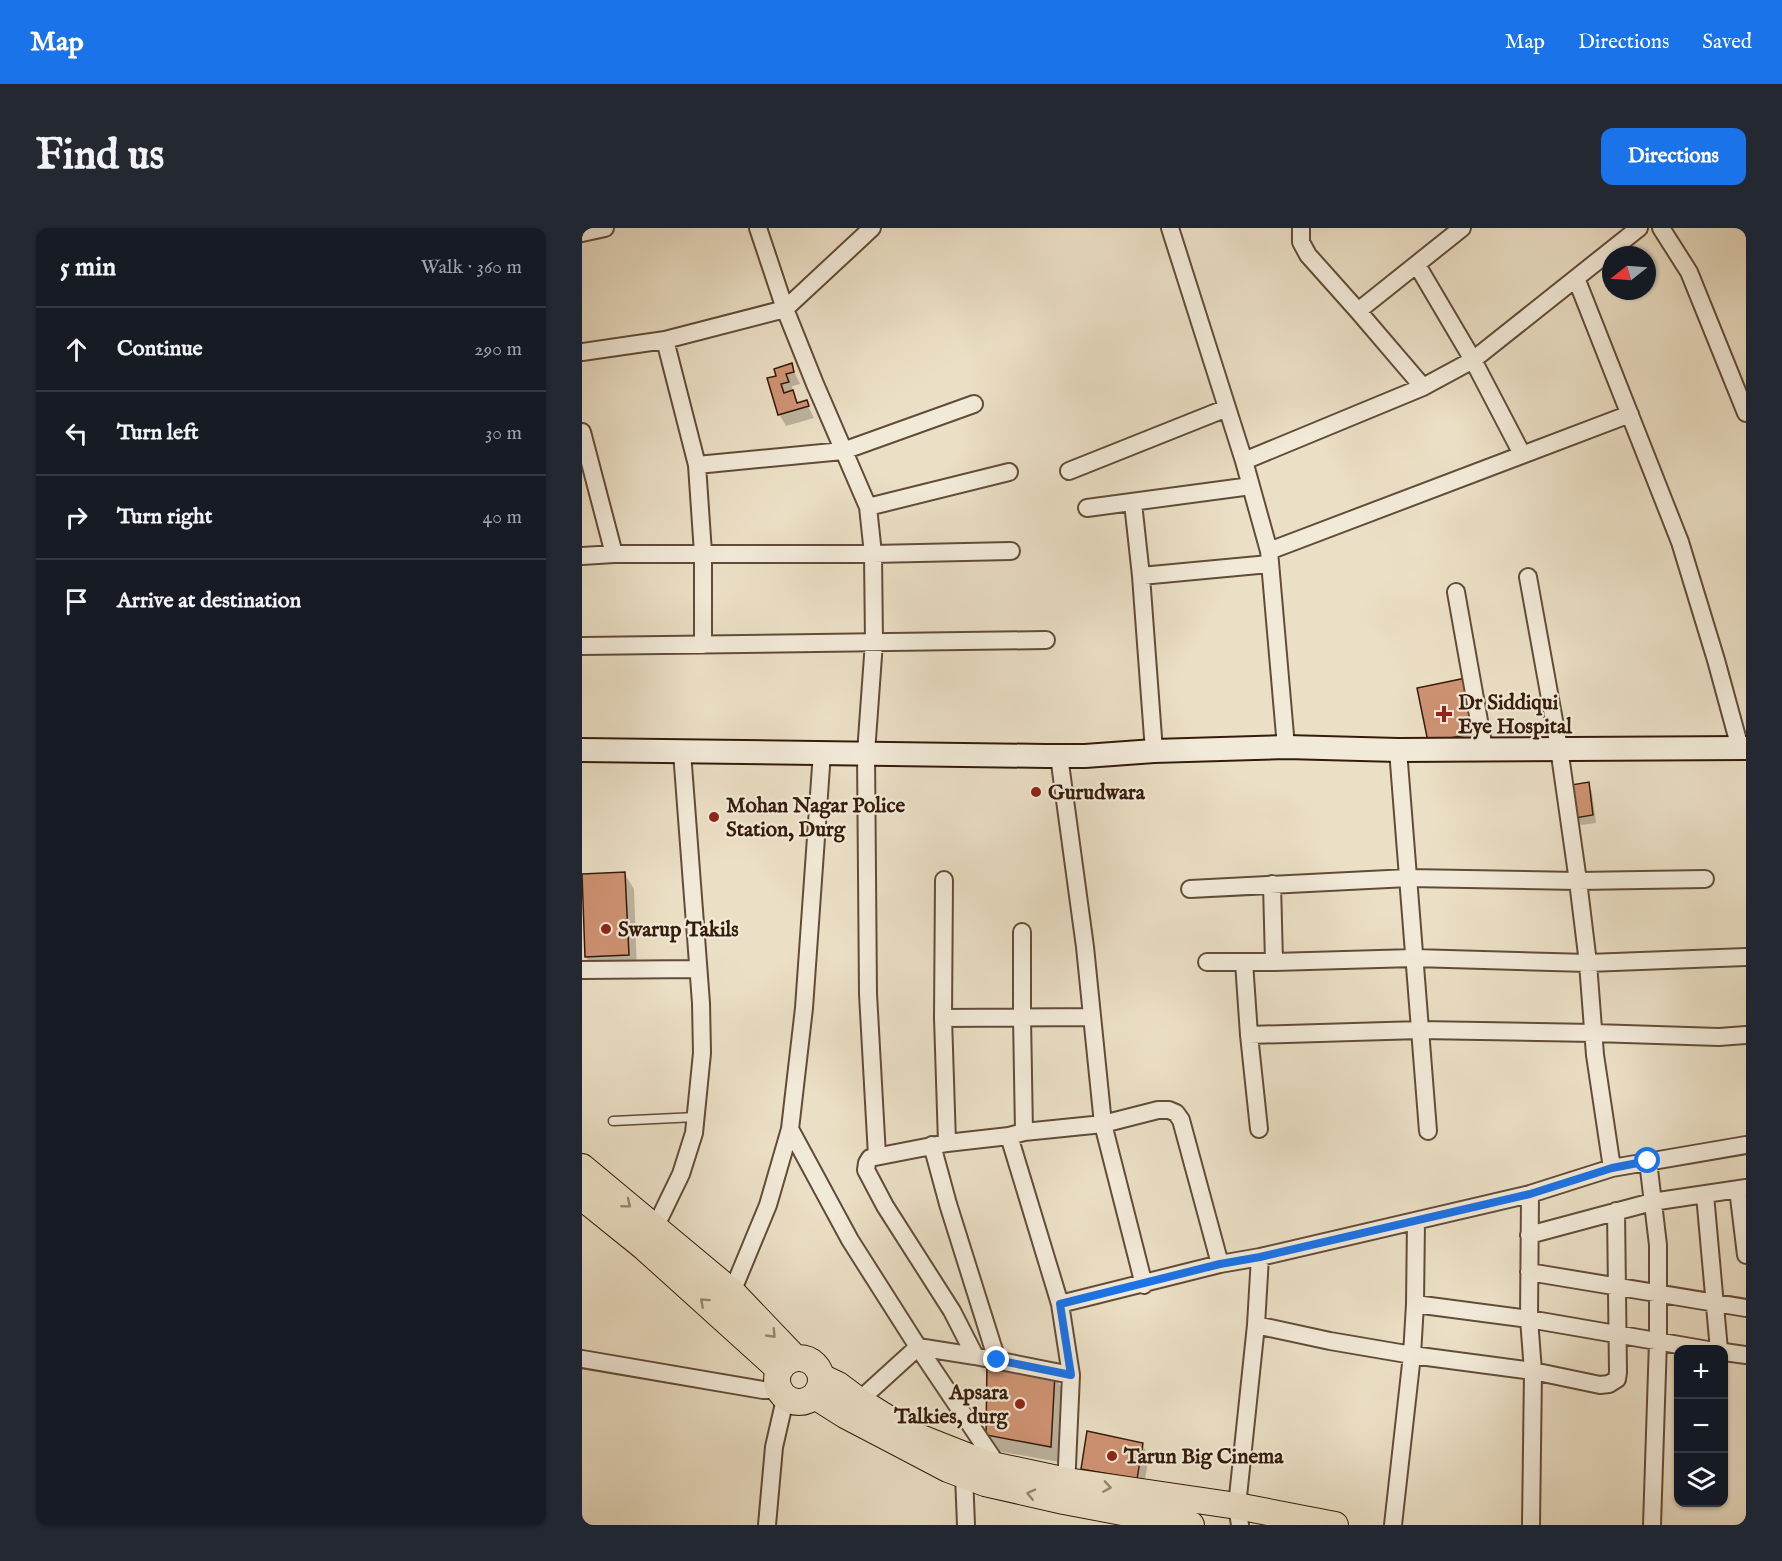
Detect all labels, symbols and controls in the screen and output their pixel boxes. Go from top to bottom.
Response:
text: Map [30,25,84,60]
text: Map [1505,29,1545,56]
text: Directions [1578,29,1669,56]
text: Saved [1702,29,1752,56]
button: Directions [1601,128,1746,185]
text: Find us [36,130,164,183]
north arrow [1602,246,1656,300]
text: 5 min [60,251,116,284]
text: Walk · 360 m [421,255,522,280]
icon: ahead [60,333,93,366]
text: Continue [117,335,203,363]
text: 290 m [474,337,522,362]
icon: left [60,417,93,450]
text: Turn left [117,419,199,447]
text: 30 m [485,421,522,446]
icon: right [60,501,93,534]
text: Turn right [117,503,212,531]
text: 40 m [483,505,522,530]
icon: arrive [60,585,93,618]
text: Arrive at destination [117,587,301,615]
place label: Dr Siddiqui Eye Hospital [1458,690,1573,741]
marker: Dr Siddiqui Eye Hospital [1435,705,1453,723]
place label: Gurudwara [1048,780,1146,807]
marker: Gurudwara [1029,785,1043,799]
place label: Mohan Nagar Police Station, Durg [726,793,905,844]
marker: Mohan Nagar Police Station, Durg [707,810,721,824]
place label: Swarup Takils [618,917,739,944]
marker: Swarup Takils [599,922,613,936]
route start [1634,1147,1660,1173]
one-way arrow [620,1197,631,1208]
one-way arrow [700,1298,711,1309]
one-way arrow [765,1326,776,1337]
map controls [1674,1345,1728,1507]
button: + [1674,1345,1728,1399]
route end [983,1346,1009,1372]
place label: Apsara Talkies, durg [893,1380,1009,1431]
marker: Apsara Talkies, durg [1013,1397,1027,1411]
button: − [1674,1399,1728,1453]
place label: Tarun Big Cinema [1123,1444,1284,1471]
marker: Tarun Big Cinema [1105,1449,1119,1463]
button: layers [1674,1453,1728,1507]
one-way arrow [1103,1480,1112,1492]
one-way arrow [1026,1488,1036,1501]

